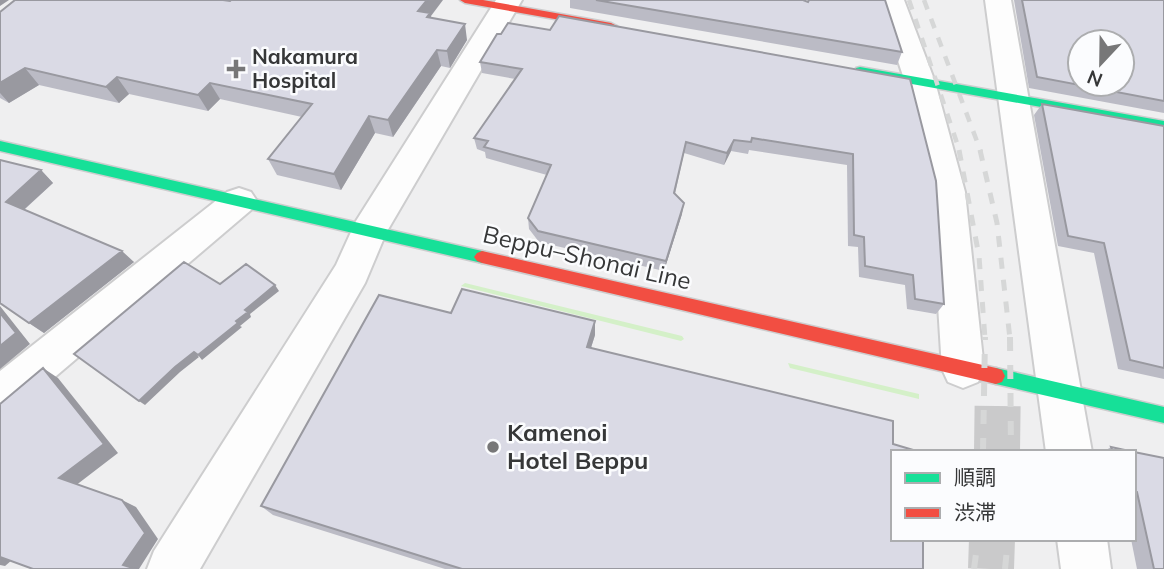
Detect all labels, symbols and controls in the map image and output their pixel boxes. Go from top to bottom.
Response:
north arrow [1066,28,1136,98]
place label: Nakamura Hospital [252,43,358,93]
marker: Nakamura Hospital [226,59,246,79]
text: N [1083,65,1106,93]
street label: Beppu–Shonai Line [480,218,694,296]
place label: Kamenoi Hotel Beppu [507,417,648,475]
marker: Kamenoi Hotel Beppu [485,439,501,455]
legend [891,450,1136,541]
text: 順調 [954,464,996,490]
text: 渋滞 [954,499,996,525]

